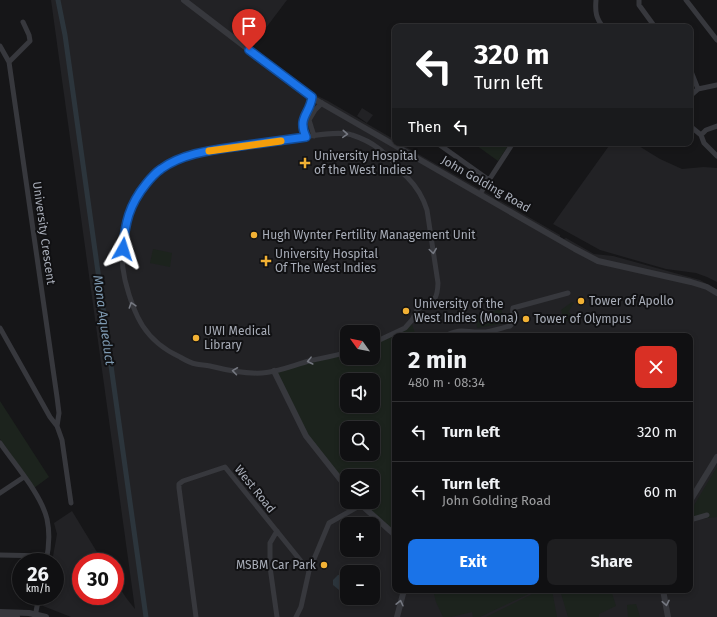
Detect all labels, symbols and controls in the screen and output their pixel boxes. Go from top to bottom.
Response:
pin [232,9,266,50]
icon: arrive [238,15,260,37]
text: 320 m [474,38,549,71]
icon: left [408,40,460,92]
text: Turn left [474,72,543,94]
icon: left [450,116,472,138]
text: Then [408,118,442,136]
one-way arrow [342,130,348,139]
place label: University Hospital of the West Indies [314,149,417,177]
street label: John Golding Road [439,153,533,215]
marker: University Hospital of the West Indies [299,157,311,169]
street label: University Crescent [30,181,58,286]
position arrow [102,228,144,270]
place label: Hugh Wynter Fertility Management Unit [262,228,476,242]
marker: Hugh Wynter Fertility Management Unit [249,230,259,240]
place label: University Hospital Of The West Indies [275,247,378,275]
one-way arrow [428,248,437,254]
marker: University Hospital Of The West Indies [260,255,272,267]
water label: Mona Aqueduct [90,274,118,366]
place label: Tower of Apollo [589,294,674,308]
marker: Tower of Apollo [576,296,586,306]
place label: University of the West Indies (Mona) [414,297,518,325]
one-way arrow [129,302,137,309]
marker: University of the West Indies (Mona) [401,306,411,316]
place label: Tower of Olympus [534,312,632,326]
marker: Tower of Olympus [521,314,531,324]
place label: UWI Medical Library [204,324,271,352]
north arrow [340,325,380,365]
map controls [340,325,380,605]
marker: UWI Medical Library [191,333,201,343]
text: 2 min [408,346,467,374]
button: close [635,346,677,388]
one-way arrow [307,356,314,365]
one-way arrow [232,367,238,376]
button: sound [340,373,380,413]
text: 480 m · 08:34 [408,375,485,390]
button: search [340,421,380,461]
icon: left [408,421,430,443]
text: Turn left [442,423,500,441]
text: 320 m [637,423,677,441]
street label: West Road [232,462,278,516]
button: layers [340,469,380,509]
text: Turn left [442,475,500,493]
icon: left [408,481,430,503]
text: 60 m [644,483,677,501]
text: John Golding Road [442,493,551,508]
button: + [340,517,380,557]
button: Exit [408,539,539,585]
button: Share [547,539,677,585]
speed limit sign: 30 [72,553,124,605]
place label: MSBM Car Park [236,558,317,572]
marker: MSBM Car Park [319,560,329,570]
text: 26 [27,562,49,586]
button: − [340,565,380,605]
text: km/h [26,583,50,595]
one-way arrow [395,600,403,607]
one-way arrow [662,600,670,607]

